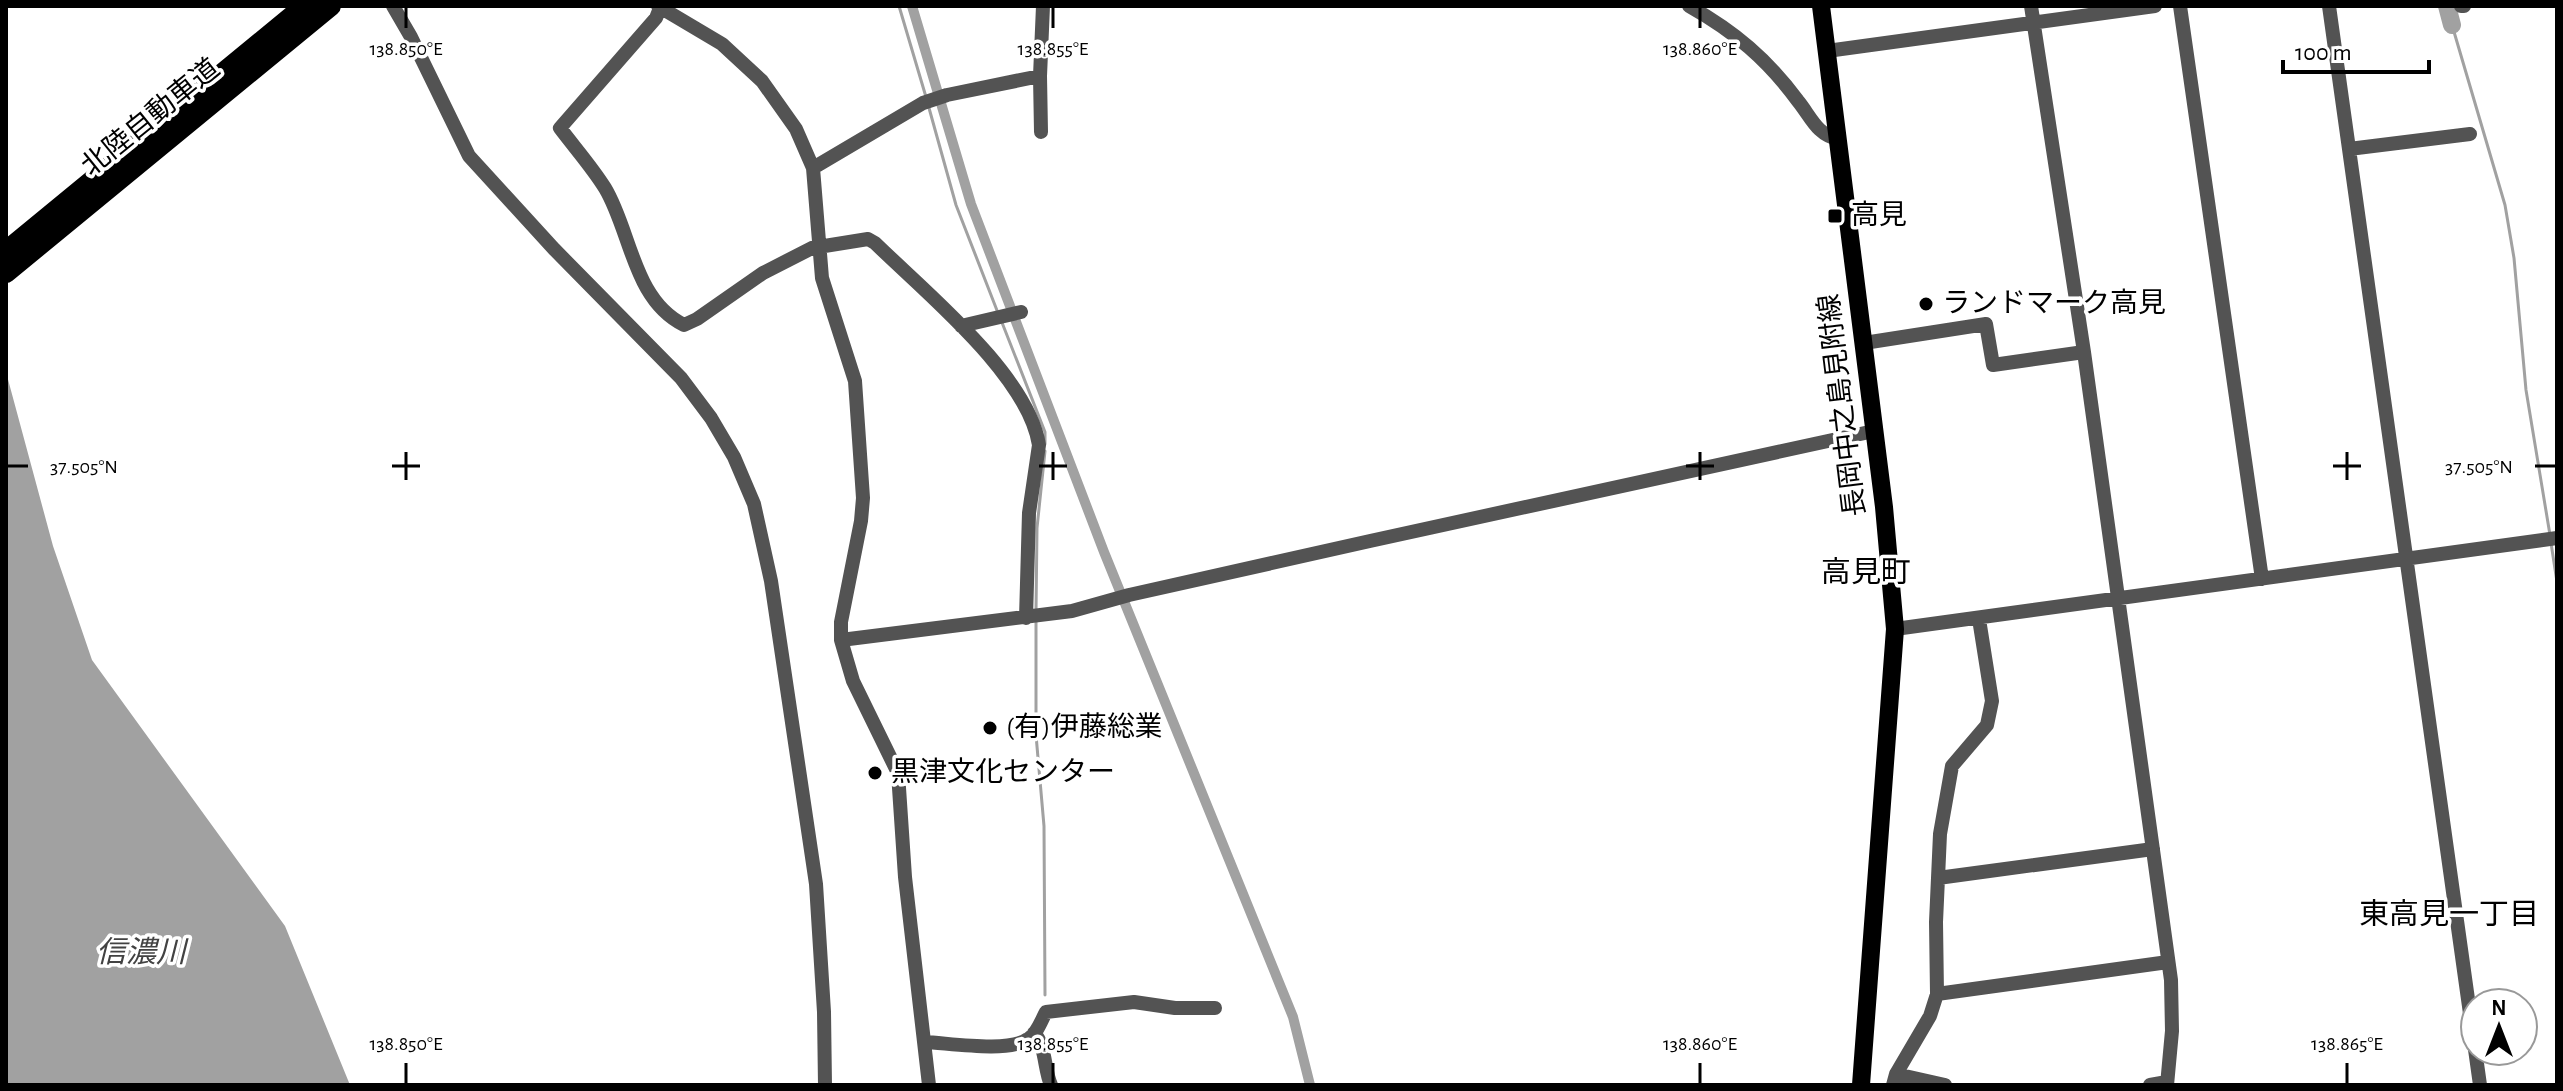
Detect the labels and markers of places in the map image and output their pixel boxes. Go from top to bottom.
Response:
place label: 高見 [1851,200,1907,230]
marker: 高見 [1826,207,1844,225]
place label: ランドマーク高見 [1942,288,2166,318]
marker: ランドマーク高見 [1917,295,1935,313]
place label: (有)伊藤総業 [1006,712,1163,742]
marker: (有)伊藤総業 [981,719,999,737]
place label: 黒津文化センター [891,757,1115,787]
marker: 黒津文化センター [866,764,884,782]

